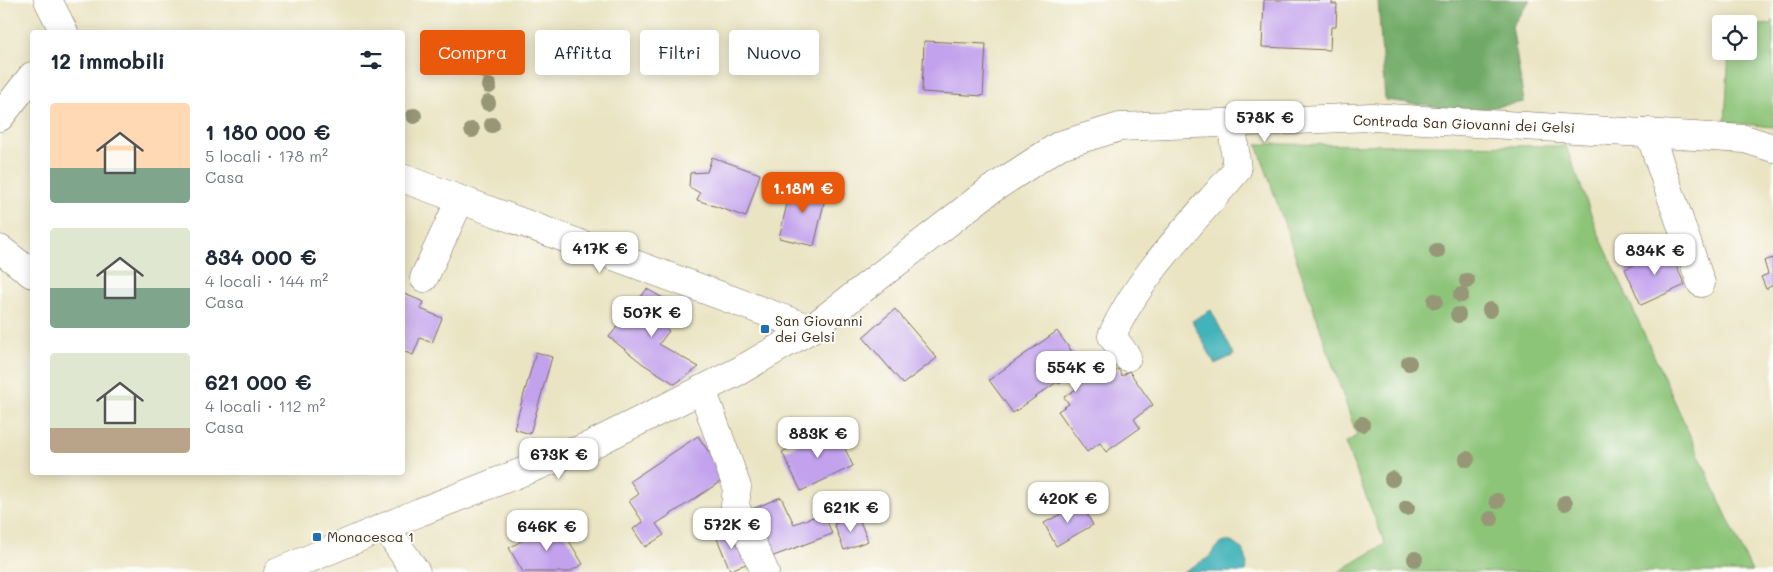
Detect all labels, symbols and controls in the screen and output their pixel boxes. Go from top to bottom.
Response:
map controls [1712,15,1757,60]
button: locate [1712,15,1757,60]
chip: Compra [420,30,525,75]
chip: Affitta [535,30,630,75]
chip: Filtri [640,30,719,75]
chip: Nuovo [729,30,819,75]
icon: filters [357,46,385,74]
text: 12 immobili [50,47,165,74]
pin: 578K € [1224,100,1306,143]
text: 578K € [1236,106,1294,127]
street label: Contrada San Giovanni dei Gelsi [1353,110,1575,137]
text: 1 180 000 € [205,118,330,145]
icon: home [90,123,150,183]
text: 5 locali · 178 m² [205,145,328,166]
text: Casa [205,166,244,187]
pin: 1.18M € [757,172,849,214]
text: 1.18M € [773,177,833,198]
pin: 417K € [559,232,641,274]
pin: 834K € [1614,234,1696,276]
text: 417K € [572,237,628,258]
text: 834K € [1626,239,1684,260]
text: 834 000 € [205,243,317,270]
icon: home [90,248,150,308]
text: 4 locali · 144 m² [205,270,328,291]
text: Casa [205,291,244,312]
pin: 507K € [611,296,693,338]
text: 507K € [623,301,681,322]
place label: San Giovanni dei Gelsi [775,311,863,346]
marker: San Giovanni dei Gelsi [759,323,771,335]
pin: 554K € [1035,350,1117,393]
text: 554K € [1047,356,1105,377]
text: 621 000 € [205,368,311,395]
icon: home [90,373,150,433]
text: 4 locali · 112 m² [205,395,326,416]
text: Casa [205,416,244,437]
pin: 883K € [777,416,859,459]
text: 883K € [789,422,847,443]
pin: 673K € [518,438,600,480]
text: 673K € [530,443,588,464]
pin: 420K € [1027,482,1109,524]
text: 420K € [1039,487,1097,508]
pin: 621K € [810,490,892,533]
text: 621K € [824,496,878,517]
pin: 572K € [691,508,773,550]
pin: 646K € [506,510,588,552]
text: 572K € [704,513,760,534]
text: 646K € [518,515,576,536]
place label: Monacesca 1 [327,527,414,546]
marker: Monacesca 1 [311,531,323,543]

